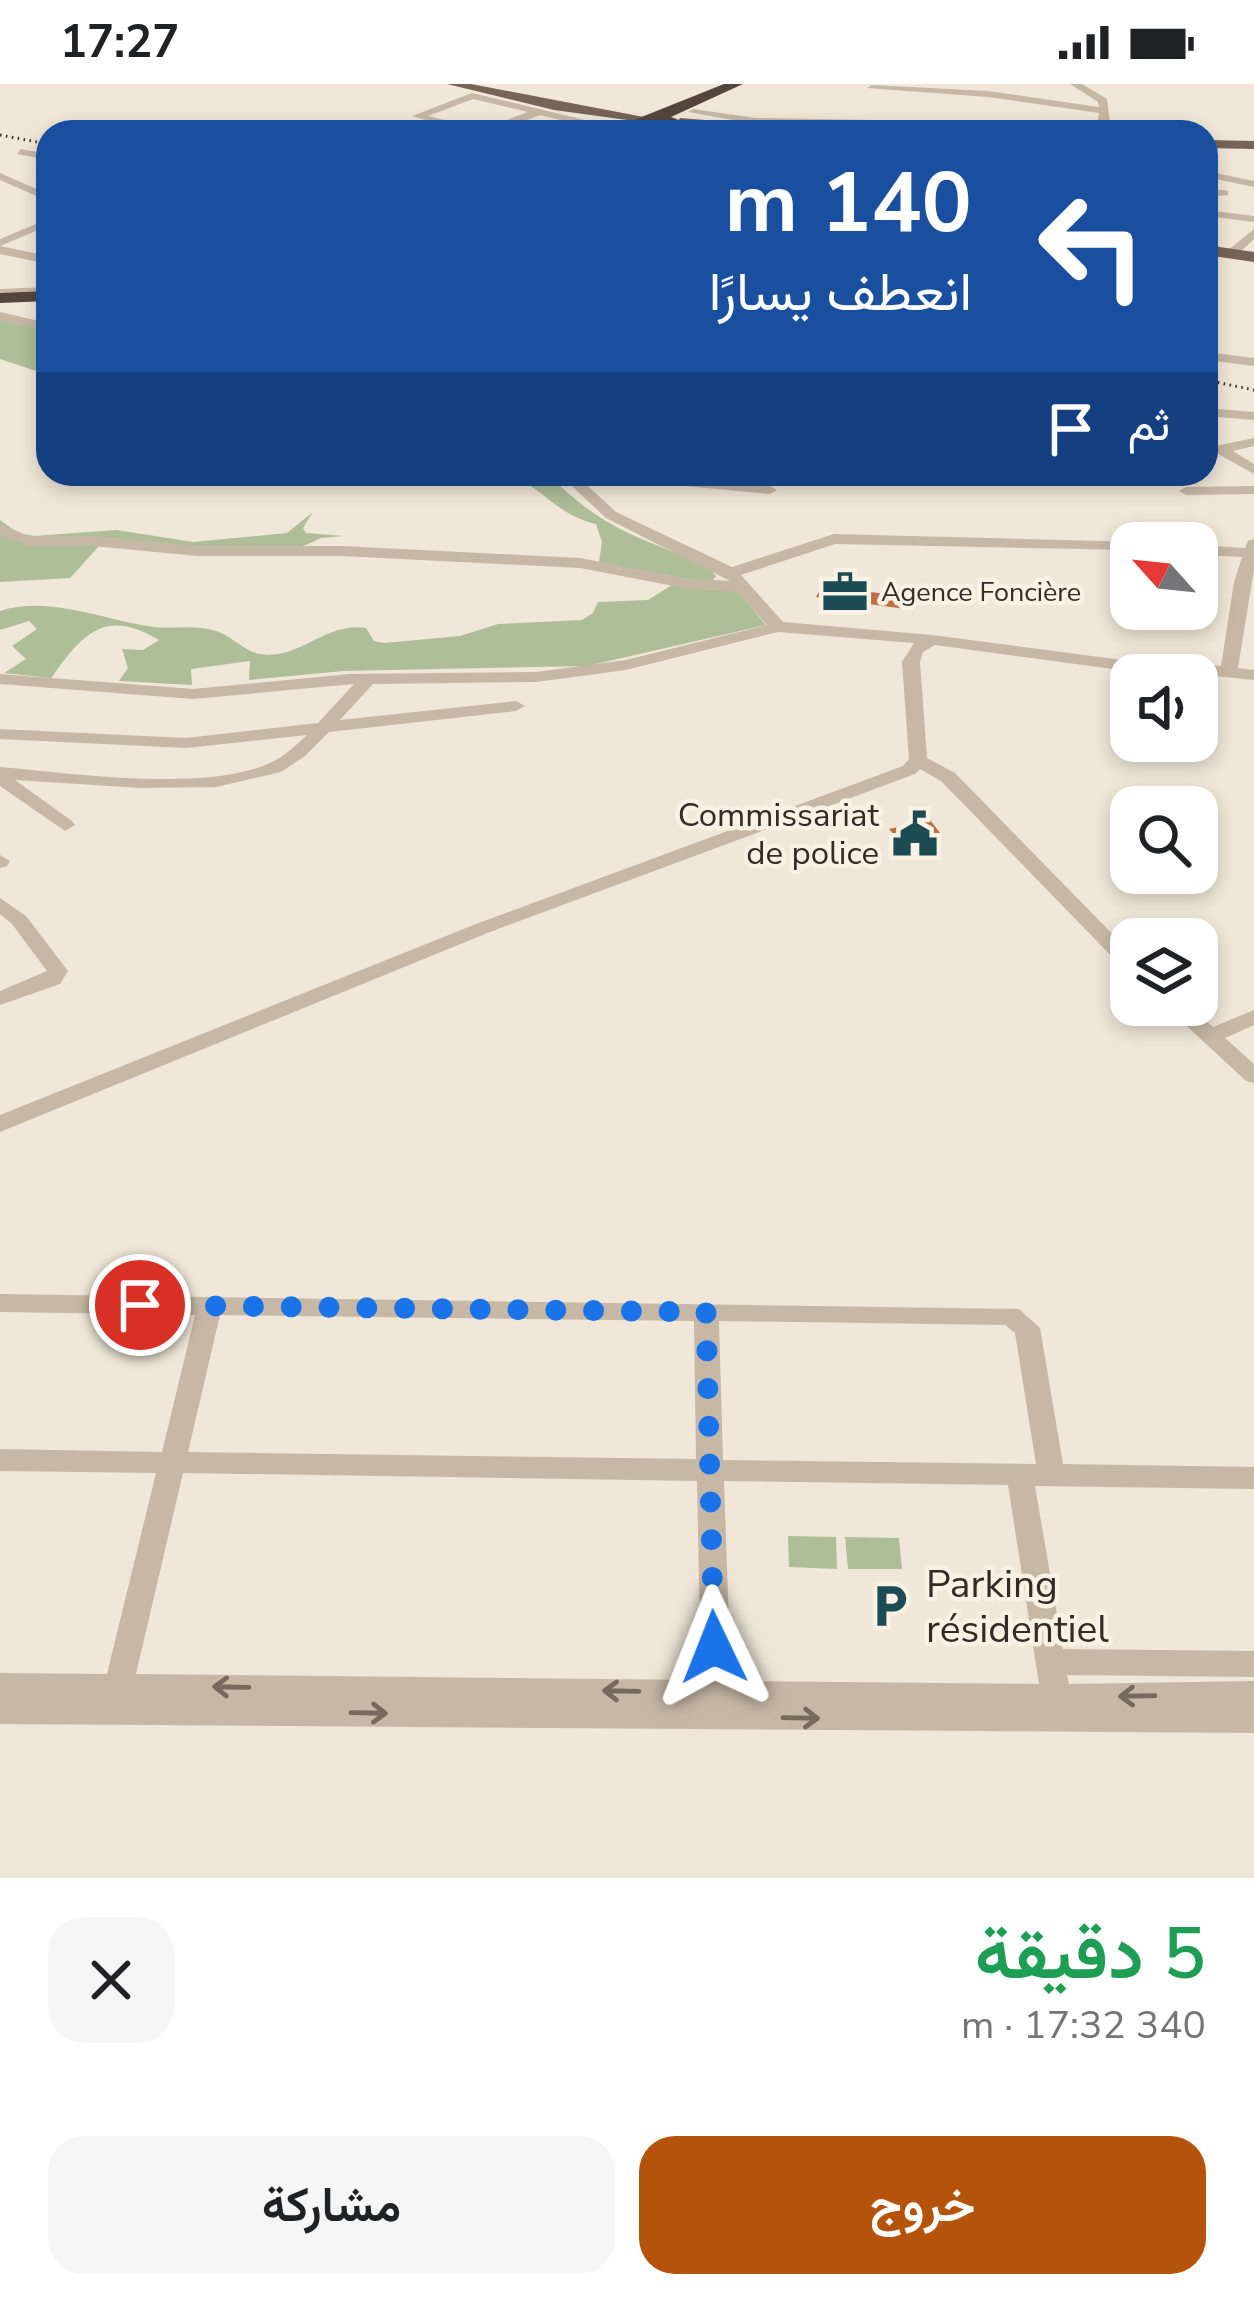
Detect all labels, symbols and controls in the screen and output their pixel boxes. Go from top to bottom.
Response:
text: 17:27 [60,12,179,73]
text: 140 m [724,146,972,261]
icon: left [1014,168,1170,324]
text: انعطف يسارًا [709,255,972,329]
text: ثم [1128,395,1170,456]
icon: arrive [1038,396,1104,462]
north arrow [1110,522,1218,630]
map controls [1110,522,1218,1026]
office icon: Agence Foncière [820,567,870,617]
place label: Agence Foncière [881,574,1081,611]
button: sound [1110,654,1218,762]
button: search [1110,786,1218,894]
place label: Commissariat de police [678,793,879,876]
public building icon: Commissariat de police [890,809,940,859]
button: layers [1110,918,1218,1026]
pin [89,1254,191,1356]
icon: arrive [107,1272,173,1338]
place label: Parking résidentiel [926,1558,1109,1656]
parking icon: Parking résidentiel [865,1581,915,1631]
position arrow [651,1584,777,1710]
one-way arrow [212,1676,251,1699]
one-way arrow [602,1680,641,1702]
one-way arrow [1118,1685,1157,1707]
one-way arrow [349,1702,388,1725]
one-way arrow [781,1707,820,1729]
text: 5 دقيقة [975,1905,1206,2003]
button: close [48,1917,174,2043]
text: 340 m · 17:32 [961,1999,1206,2052]
button: مشاركة [48,2136,615,2274]
button: خروج [639,2136,1206,2274]

